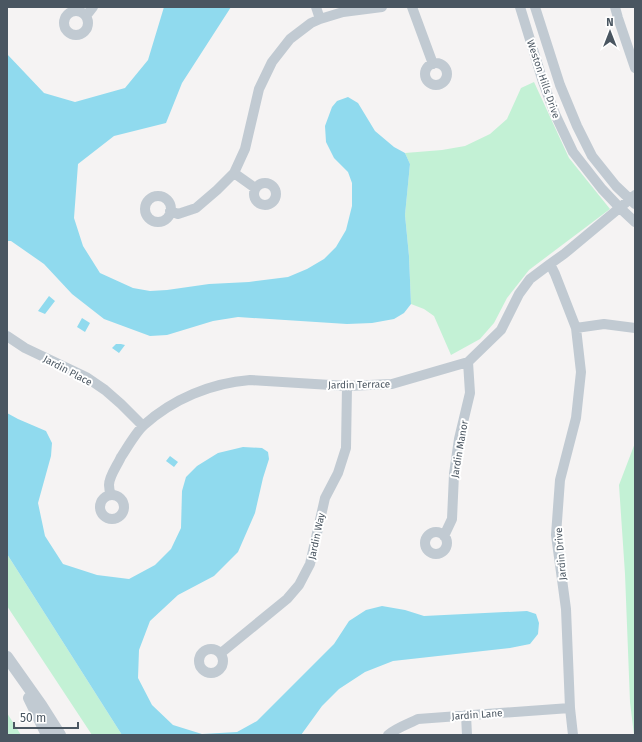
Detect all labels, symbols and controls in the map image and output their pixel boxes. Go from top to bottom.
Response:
north arrow [590,12,630,52]
text: N [606,16,614,29]
street label: Weston Hills Drive [524,38,562,120]
street label: Jardin Place [41,353,94,389]
street label: Jardin Terrace [328,378,390,392]
street label: Jardin Manor [449,419,471,479]
street label: Jardin Way [306,512,328,561]
street label: Jardin Drive [553,527,569,581]
scale bar [14,704,78,730]
street label: Jardin Lane [451,707,503,723]
text: 50 m [20,711,46,725]

